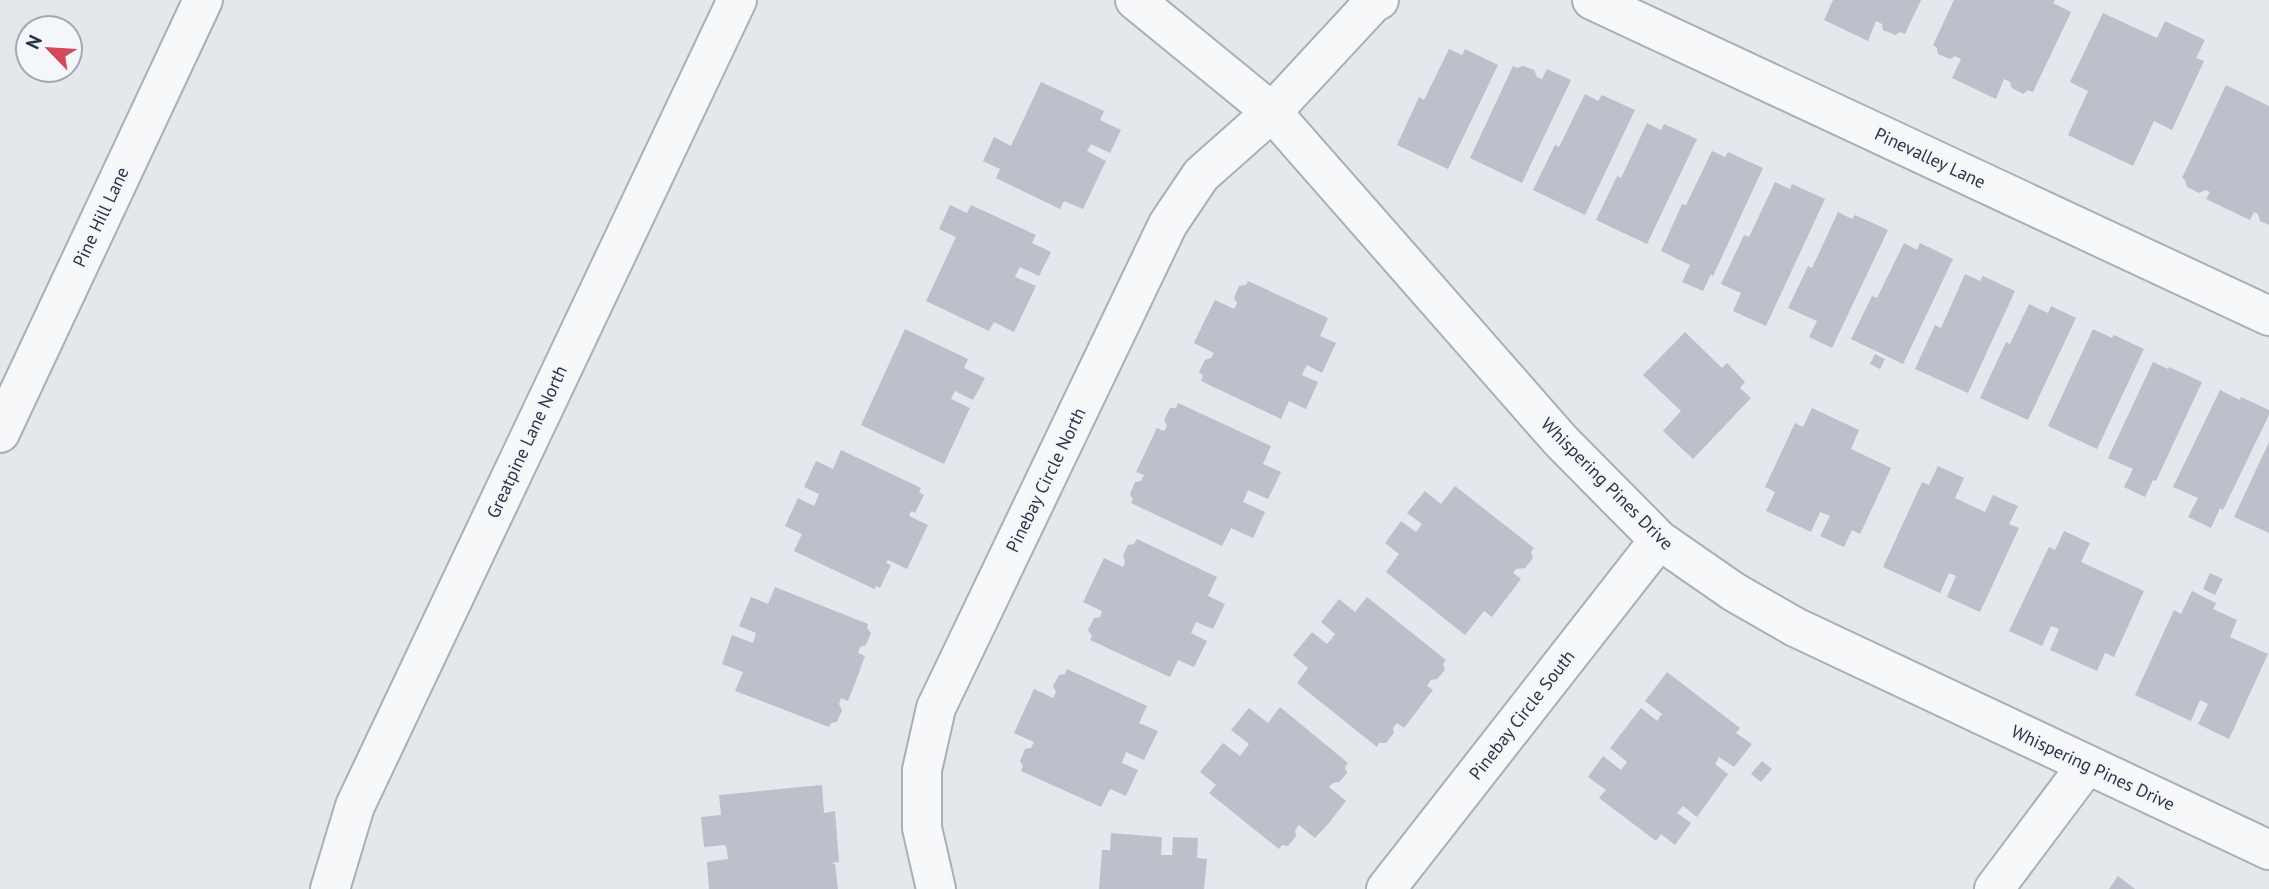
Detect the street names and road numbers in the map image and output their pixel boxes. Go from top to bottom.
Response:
street label: Pinevalley Lane [1871,122,1989,193]
street label: Pine Hill Lane [67,163,134,270]
street label: Greatpine Lane North [481,362,572,522]
street label: Pinebay Circle North [1001,404,1091,556]
street label: Whispering Pines Drive [1536,413,1678,555]
street label: Pinebay Circle South [1464,645,1579,784]
street label: Whispering Pines Drive [2008,720,2179,816]

